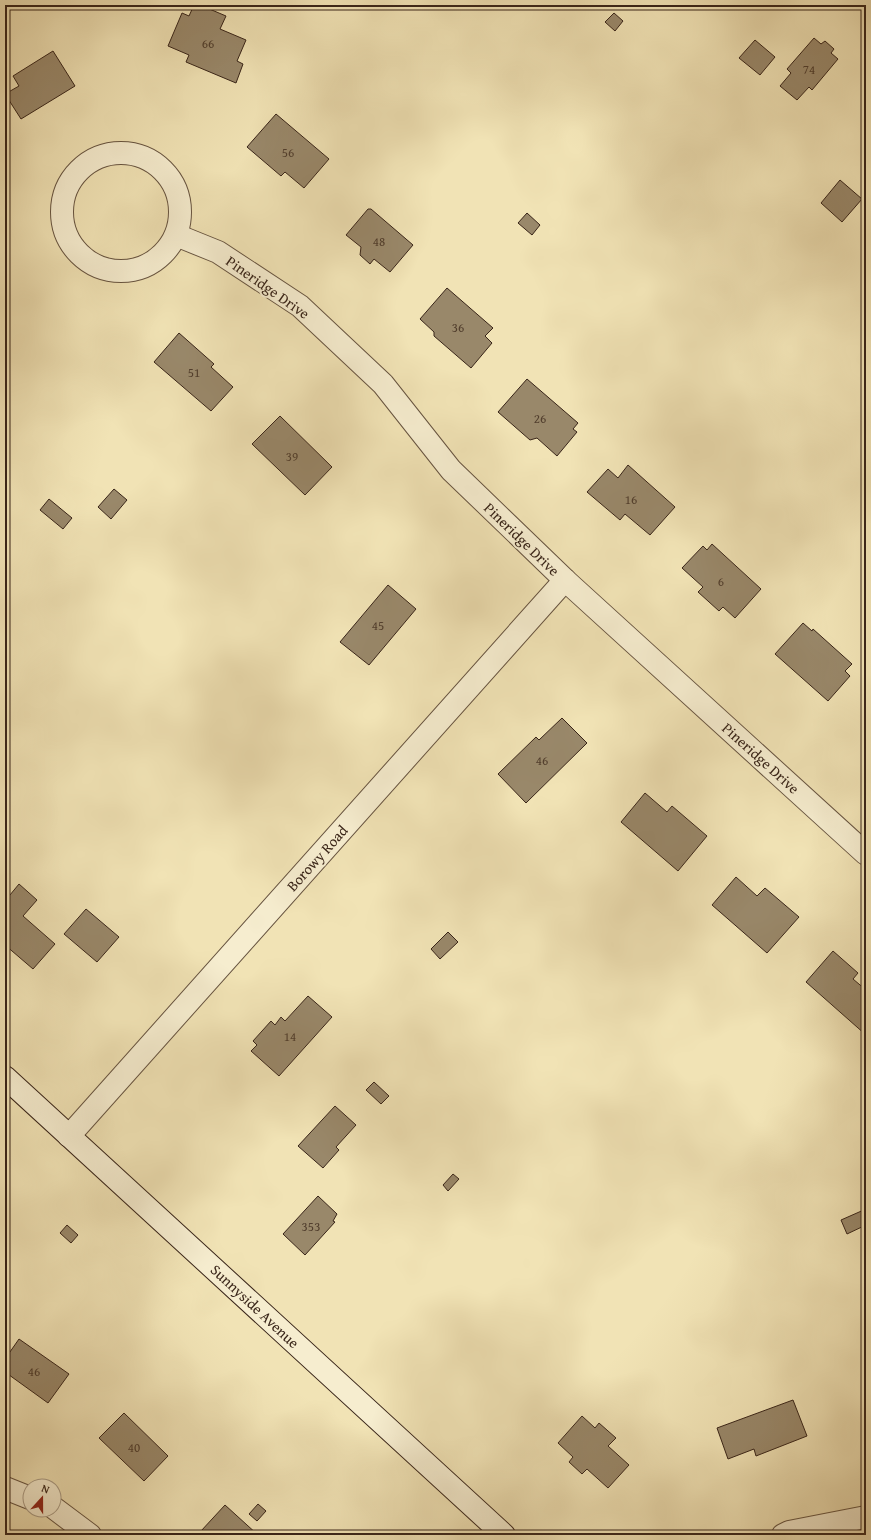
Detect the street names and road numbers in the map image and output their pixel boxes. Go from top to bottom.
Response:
street label: Pineridge Drive [222,250,314,324]
street label: Pineridge Drive [480,498,564,580]
street label: Pineridge Drive [718,718,804,798]
street label: Borowy Road [282,820,352,896]
street label: Sunnyside Avenue [206,1259,304,1353]

